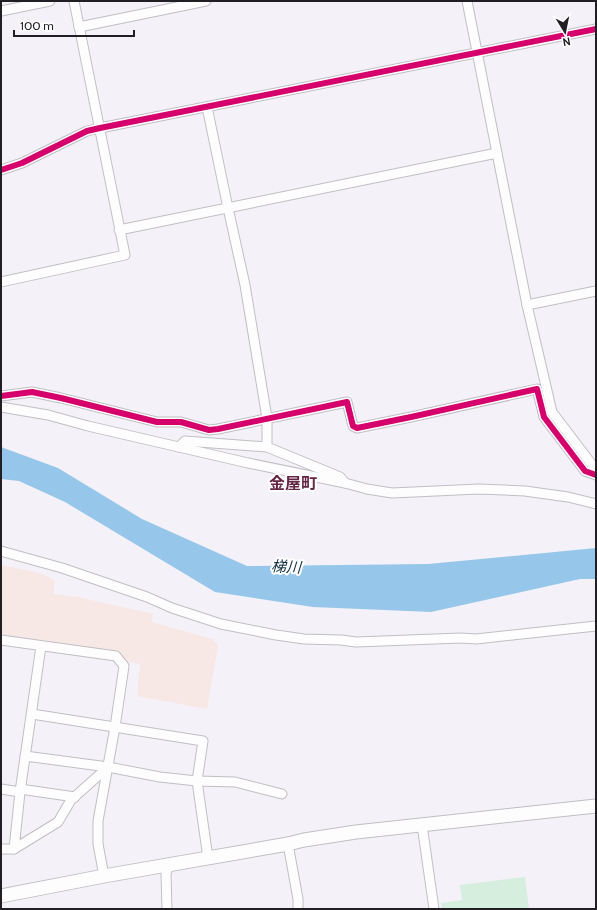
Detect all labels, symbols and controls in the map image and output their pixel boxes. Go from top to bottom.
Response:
scale bar [14,12,134,38]
north arrow [545,12,585,52]
text: 100 m [20,18,54,33]
text: N [562,34,572,49]
district label: 金屋町 [269,474,317,493]
water label: 梯川 [271,557,303,577]

